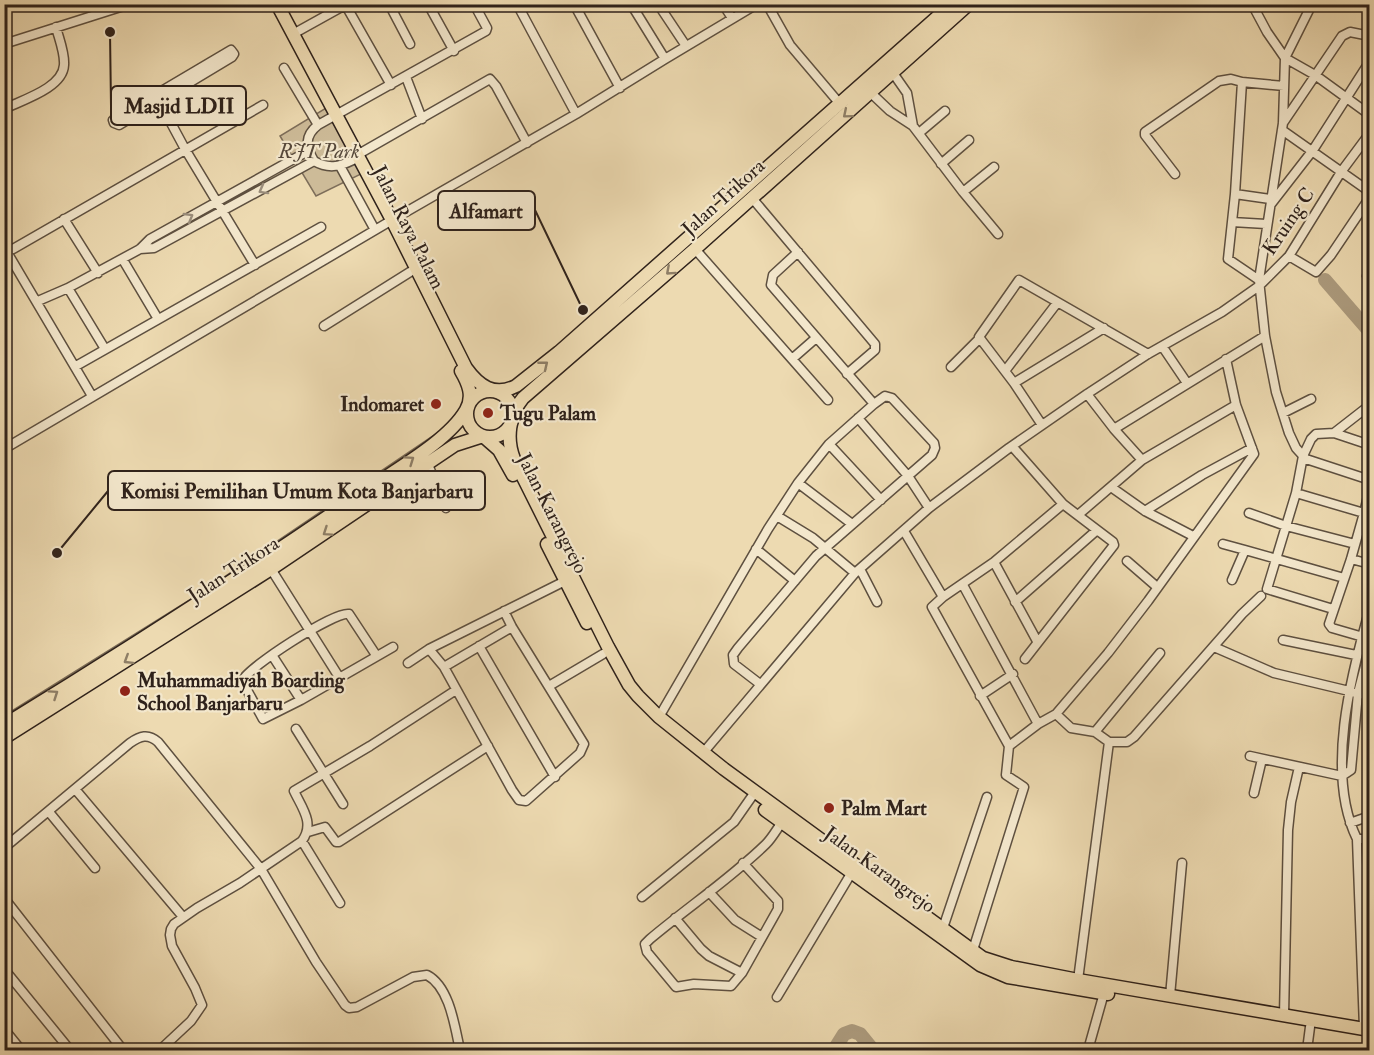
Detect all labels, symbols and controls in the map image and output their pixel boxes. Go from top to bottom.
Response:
callout: Masjid LDII [111,86,246,125]
text: Masjid LDII [123,93,235,120]
one-way arrow [843,106,854,117]
park label: RJT Park [277,139,360,164]
street label: Jalan Trikora [676,153,771,242]
street label: Jalan Raya Palam [366,160,451,294]
one-way arrow [259,182,270,194]
street label: Kruing C [1257,183,1320,260]
callout: Alfamart [438,191,535,230]
text: Alfamart [448,198,523,225]
one-way arrow [183,213,193,225]
one-way arrow [666,264,677,275]
one-way arrow [537,361,548,372]
place label: Indomaret [340,392,425,417]
marker: Indomaret [429,397,443,411]
place label: Tugu Palam [499,401,596,427]
marker: Tugu Palam [481,406,495,420]
street label: Jalan Karangrejo [511,448,594,578]
one-way arrow [403,456,414,467]
callout: Komisi Pemilihan Umum Kota Banjarbaru [108,471,485,510]
text: Komisi Pemilihan Umum Kota Banjarbaru [121,478,474,505]
one-way arrow [323,524,333,536]
street label: Jalan Trikora [182,530,284,609]
one-way arrow [124,653,135,664]
place label: Muhammadiyah Boarding School Banjarbaru [136,668,346,716]
marker: Muhammadiyah Boarding School Banjarbaru [118,684,132,698]
one-way arrow [48,689,58,701]
place label: Palm Mart [841,796,927,821]
marker: Palm Mart [822,801,836,815]
street label: Jalan Karangrejo [818,820,940,918]

